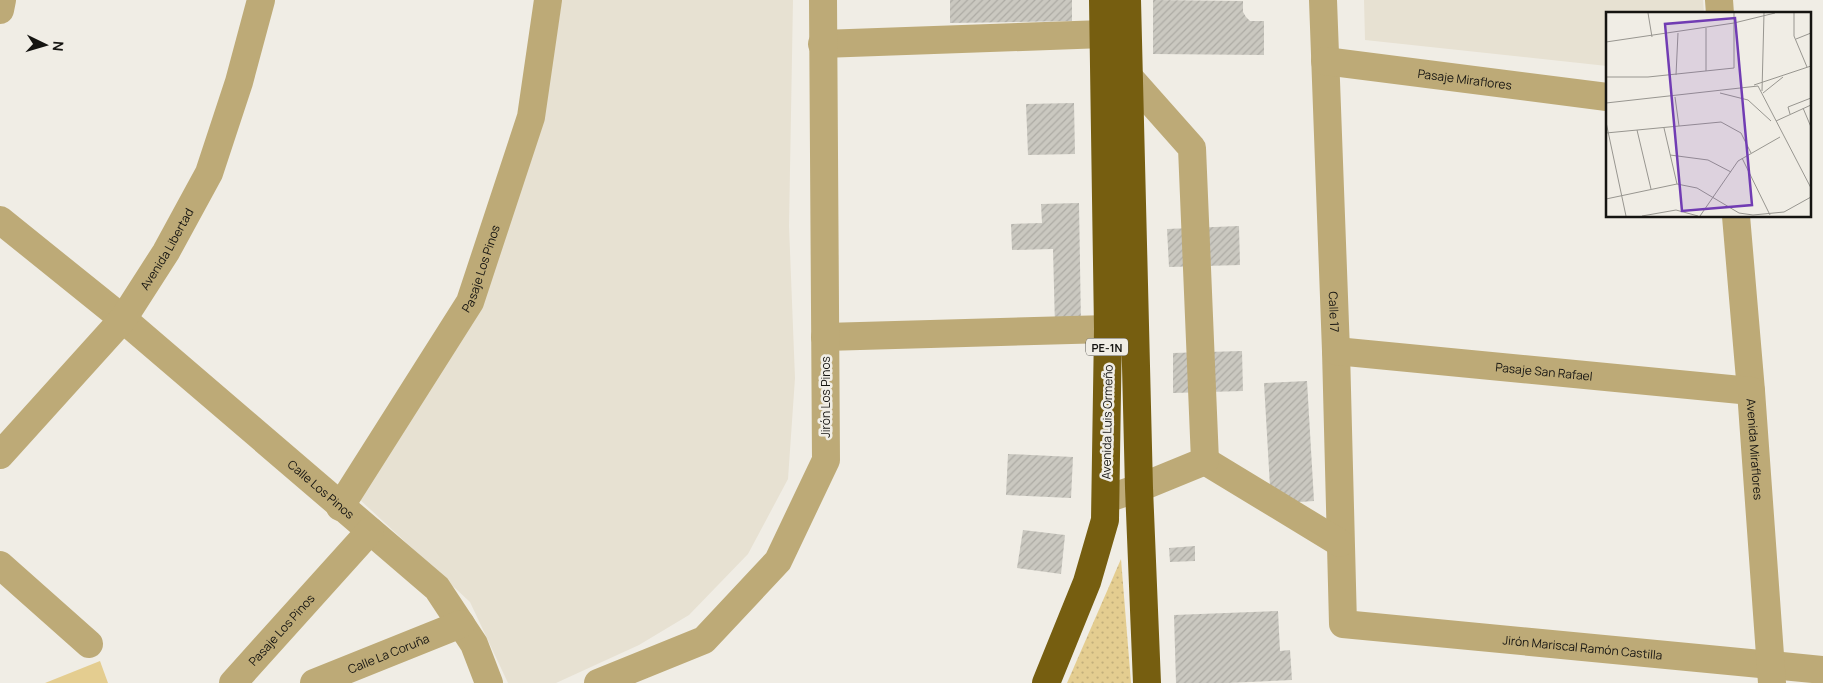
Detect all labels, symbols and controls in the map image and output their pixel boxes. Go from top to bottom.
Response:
inset map [1606,12,1810,218]
north arrow [20,20,70,70]
text: N [49,40,68,52]
street label: Pasaje Miraflores [1417,64,1513,93]
street label: Avenida Libertad [136,205,197,293]
street label: Pasaje Los Pinos [457,222,503,315]
street label: Calle 17 [1325,291,1344,333]
road number: PE-1N [1086,338,1128,356]
street label: Jirón Los Pinos [817,356,834,438]
street label: Pasaje San Rafael [1495,358,1593,384]
street label: Avenida Luis Ormeño [1097,364,1117,480]
street label: Avenida Miraflores [1743,398,1767,501]
street label: Calle Los Pinos [284,456,358,522]
street label: Pasaje Los Pinos [244,590,318,669]
street label: Calle La Coruña [345,629,432,677]
street label: Jirón Mariscal Ramón Castilla [1502,631,1663,663]

